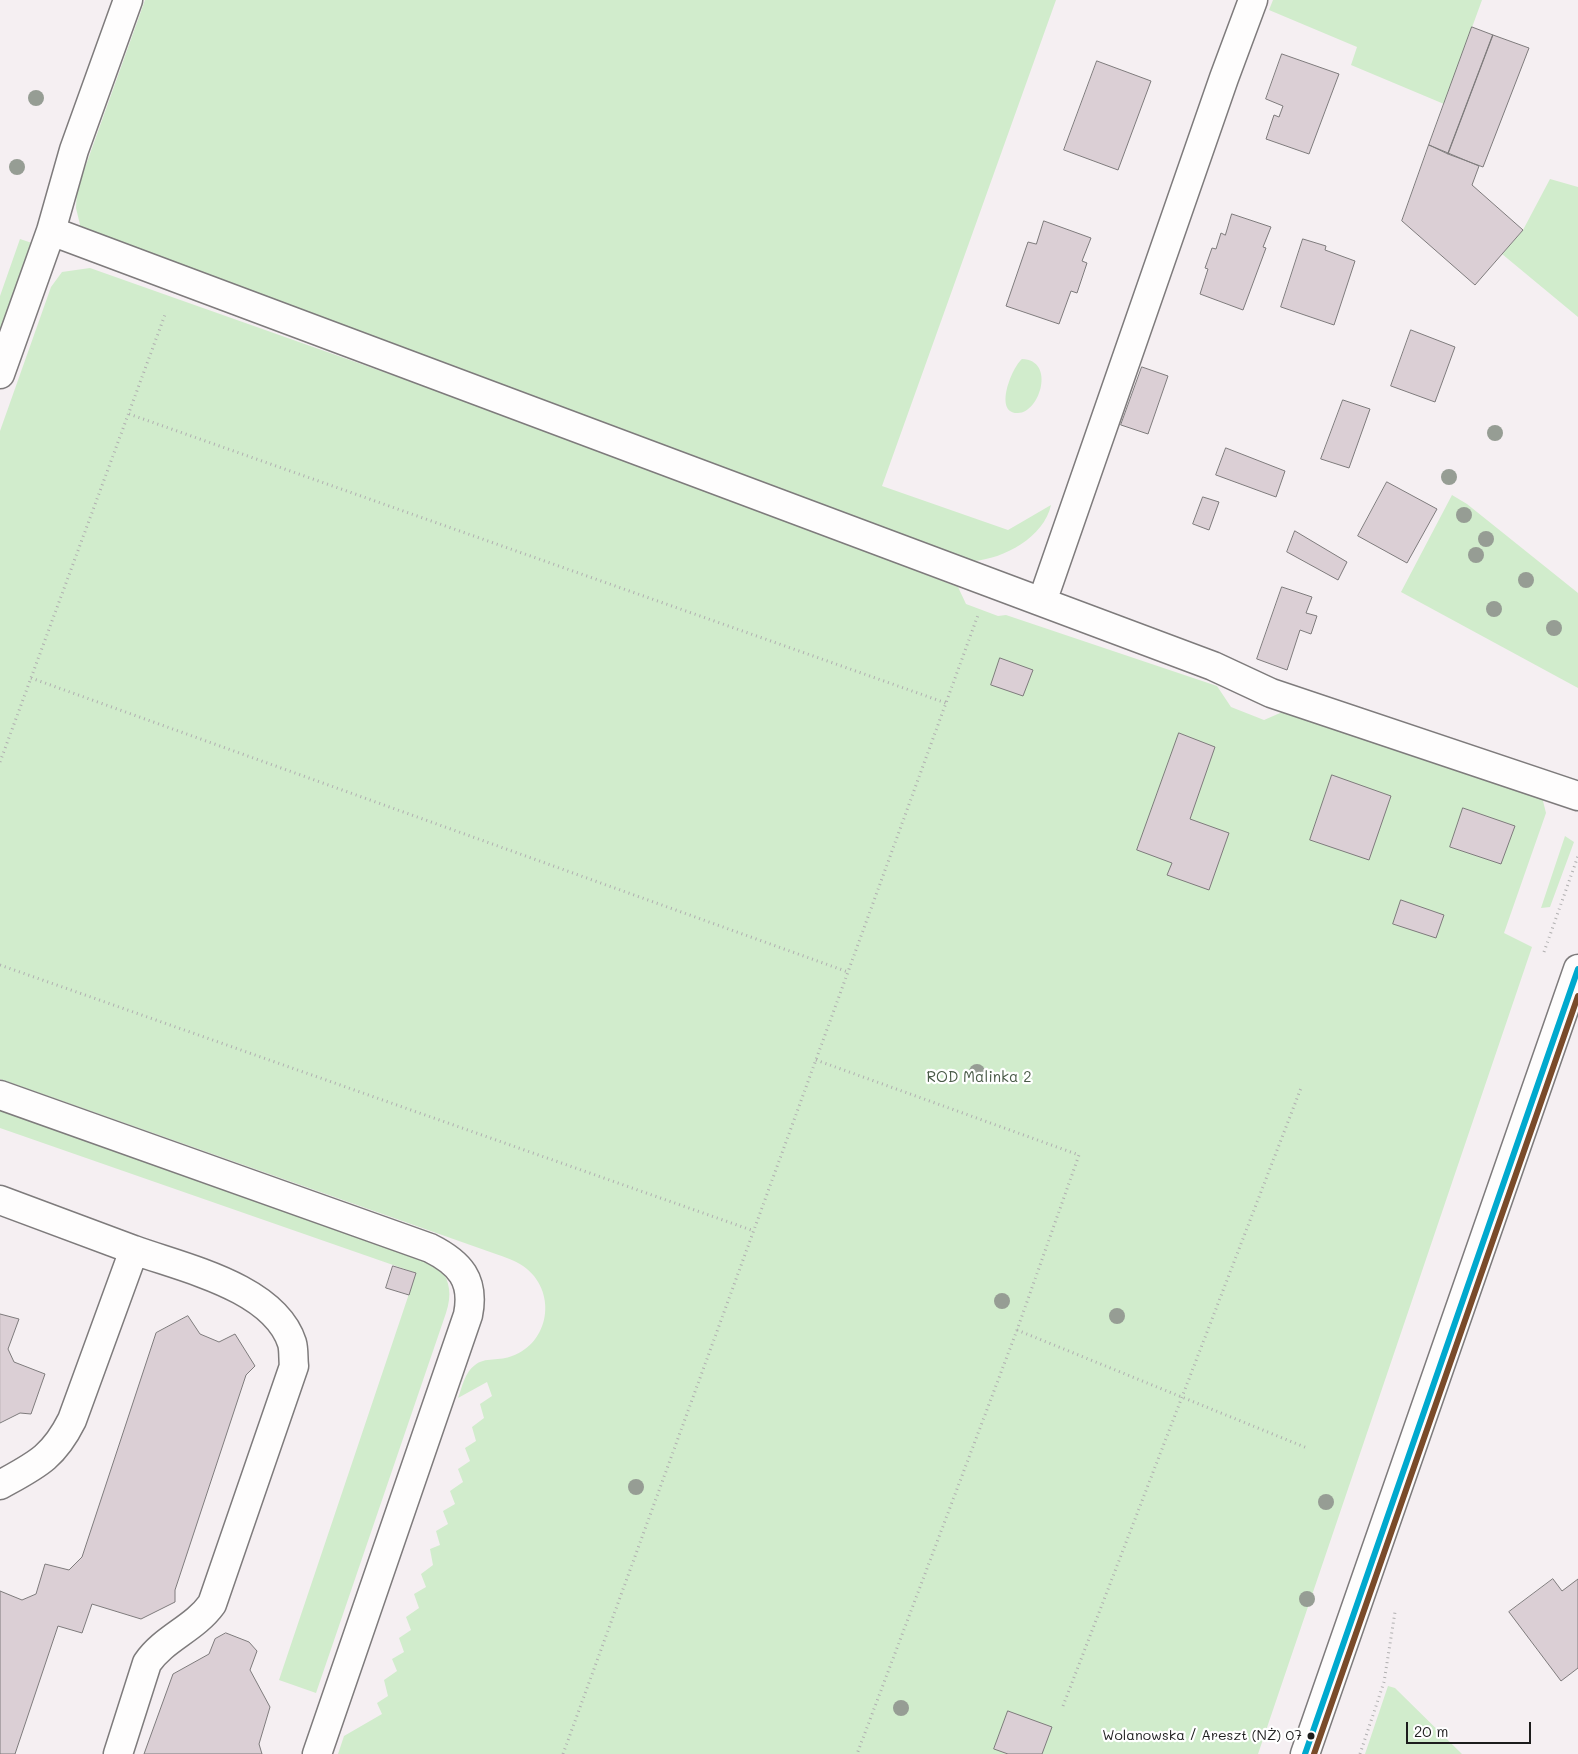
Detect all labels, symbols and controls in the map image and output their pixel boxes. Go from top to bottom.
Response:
park label: ROD Malinka 2 [926,1068,1032,1086]
scale bar [1408,1712,1533,1744]
text: 20 m [1414,1721,1448,1741]
place label: Wolanowska / Areszt (NŻ) 07 [1102,1728,1302,1744]
marker: Wolanowska / Areszt (NŻ) 07 [1306,1731,1316,1741]

